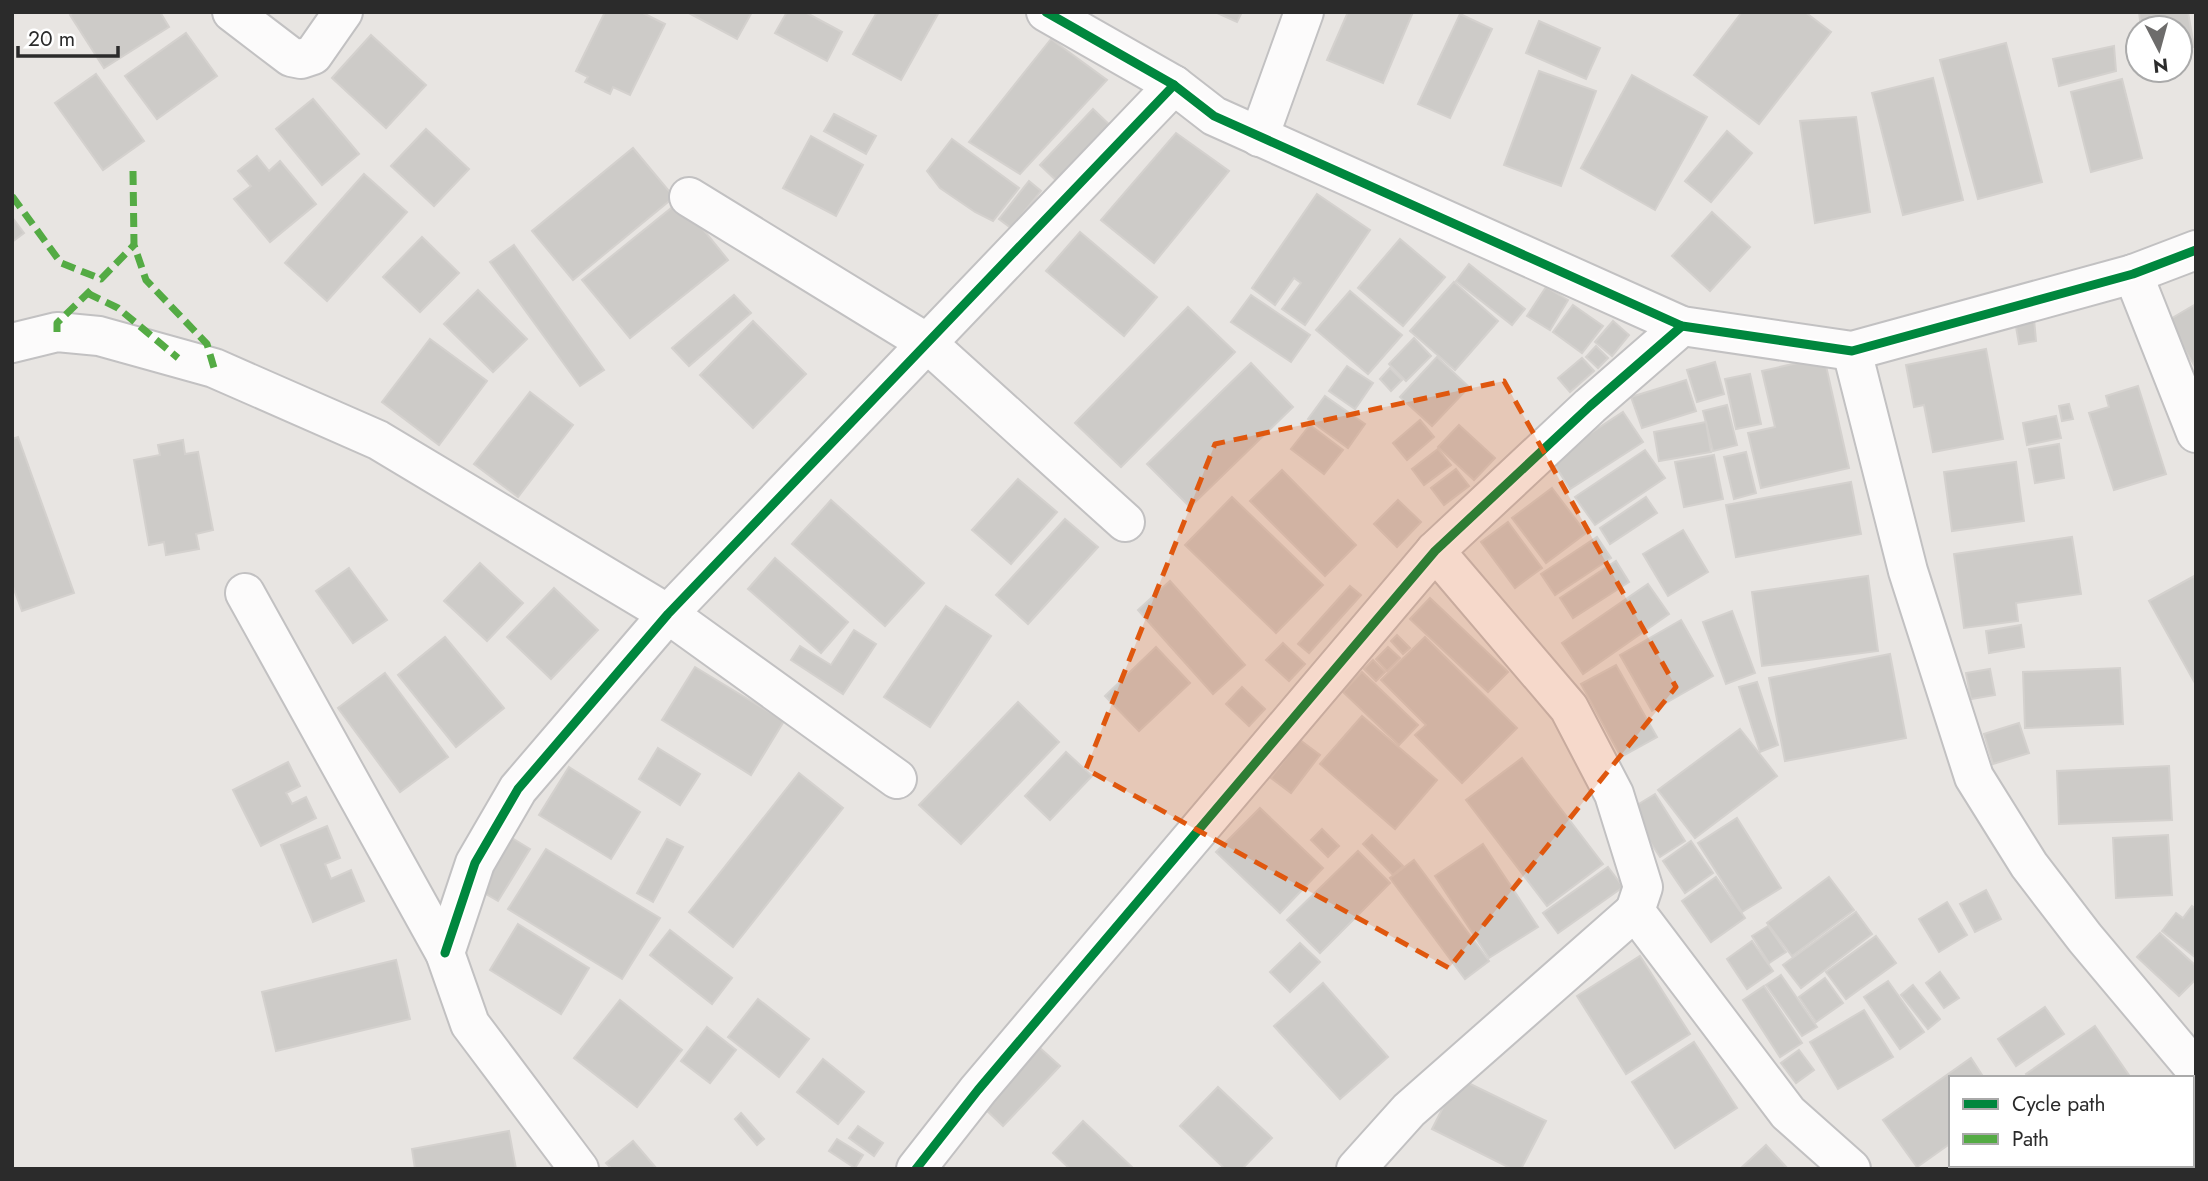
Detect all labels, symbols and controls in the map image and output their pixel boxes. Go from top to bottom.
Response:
scale bar [18,14,117,58]
north arrow [2124,14,2194,84]
text: 20 m [28,24,75,54]
text: N [2152,51,2170,80]
legend [1949,1076,2194,1167]
text: Cycle path [2012,1089,2105,1119]
text: Path [2012,1124,2049,1154]

